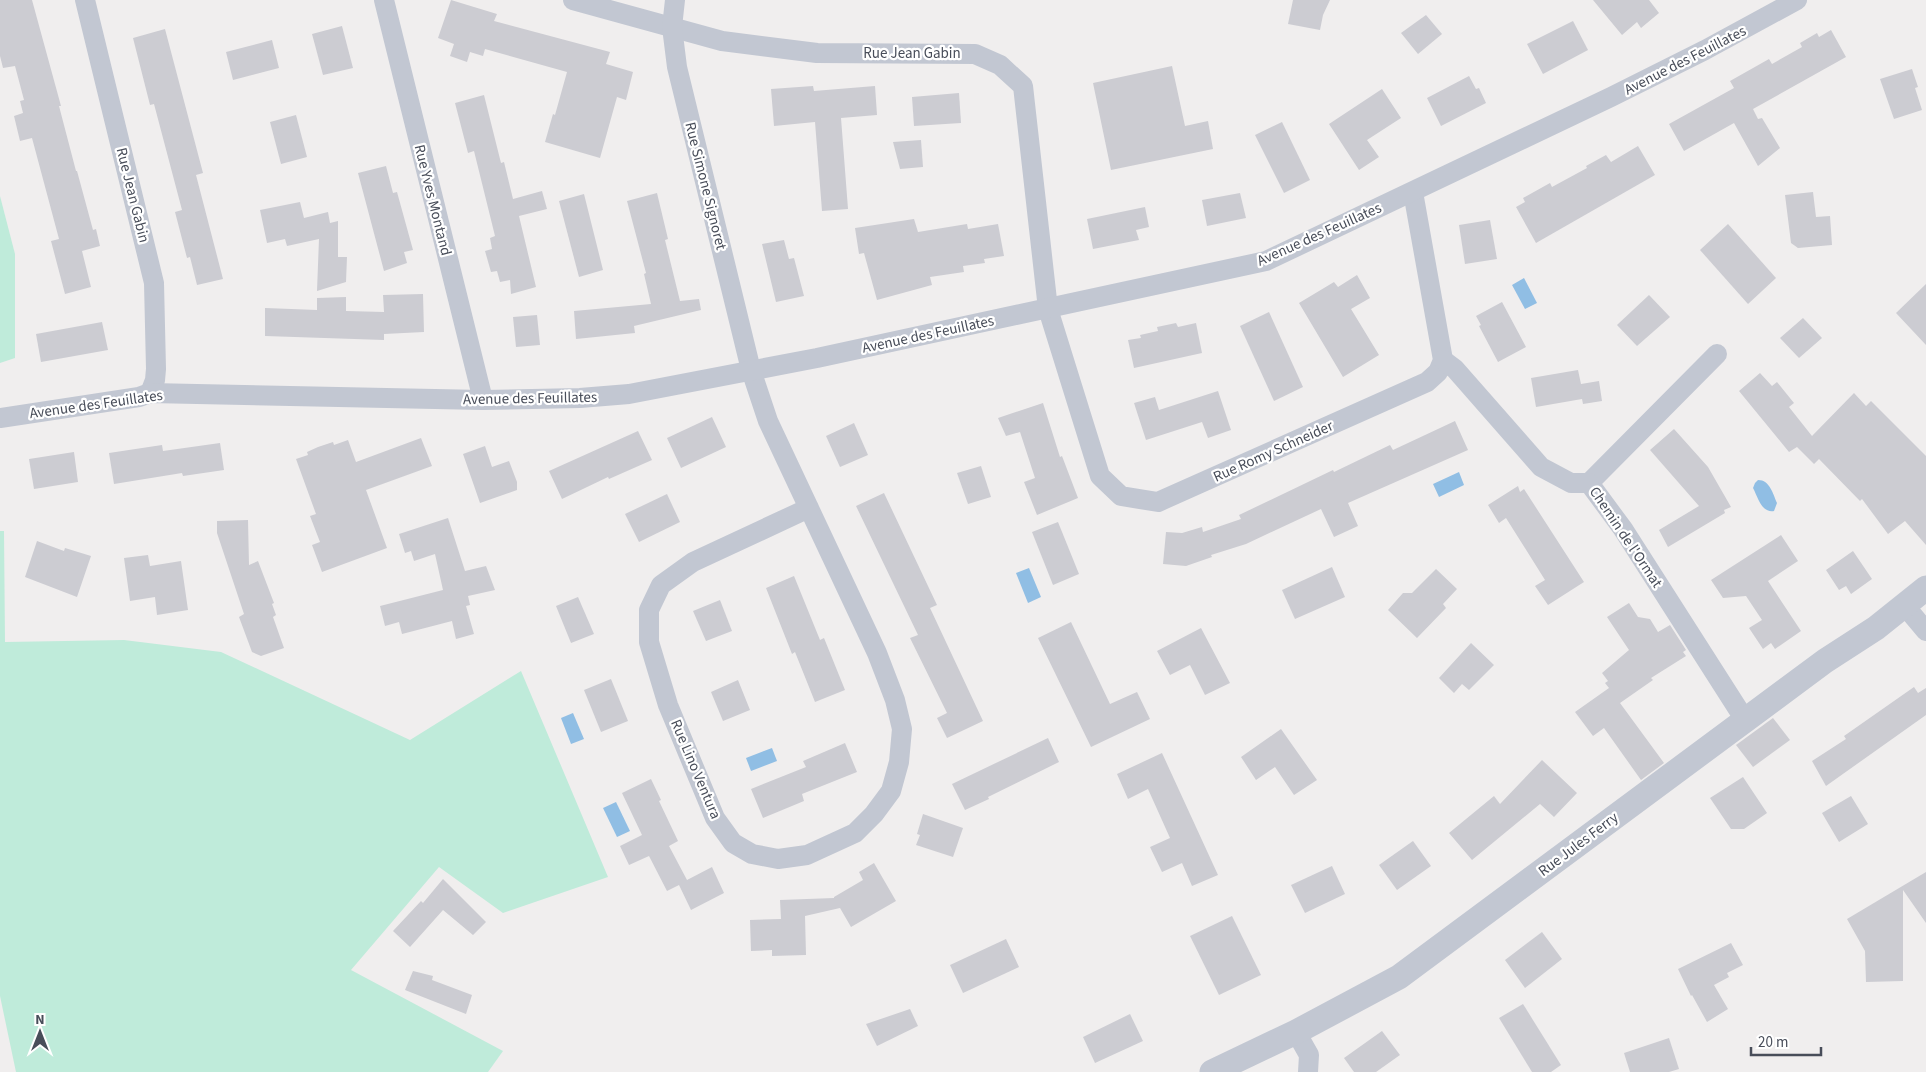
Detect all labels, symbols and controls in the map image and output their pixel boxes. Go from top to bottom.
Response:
street label: Avenue des Feuillates [1621,21,1750,100]
street label: Rue Jean Gabin [863,43,961,64]
street label: Rue Simone Signoret [679,120,732,252]
street label: Rue Yves Montand [409,142,456,258]
street label: Rue Jean Gabin [111,145,154,245]
street label: Avenue des Feuillates [1254,198,1385,271]
street label: Avenue des Feuillates [860,310,996,359]
street label: Avenue des Feuillates [28,385,164,424]
street label: Avenue des Feuillates [463,387,597,410]
street label: Rue Romy Schneider [1210,415,1337,487]
street label: Chemin de l'Ormat [1584,483,1667,592]
street label: Rue Lino Ventura [665,716,726,822]
street label: Rue Jules Ferry [1534,807,1623,882]
north arrow [15,1007,65,1057]
text: N [35,1010,45,1030]
scale bar [1751,1024,1821,1056]
text: 20 m [1758,1032,1788,1053]

